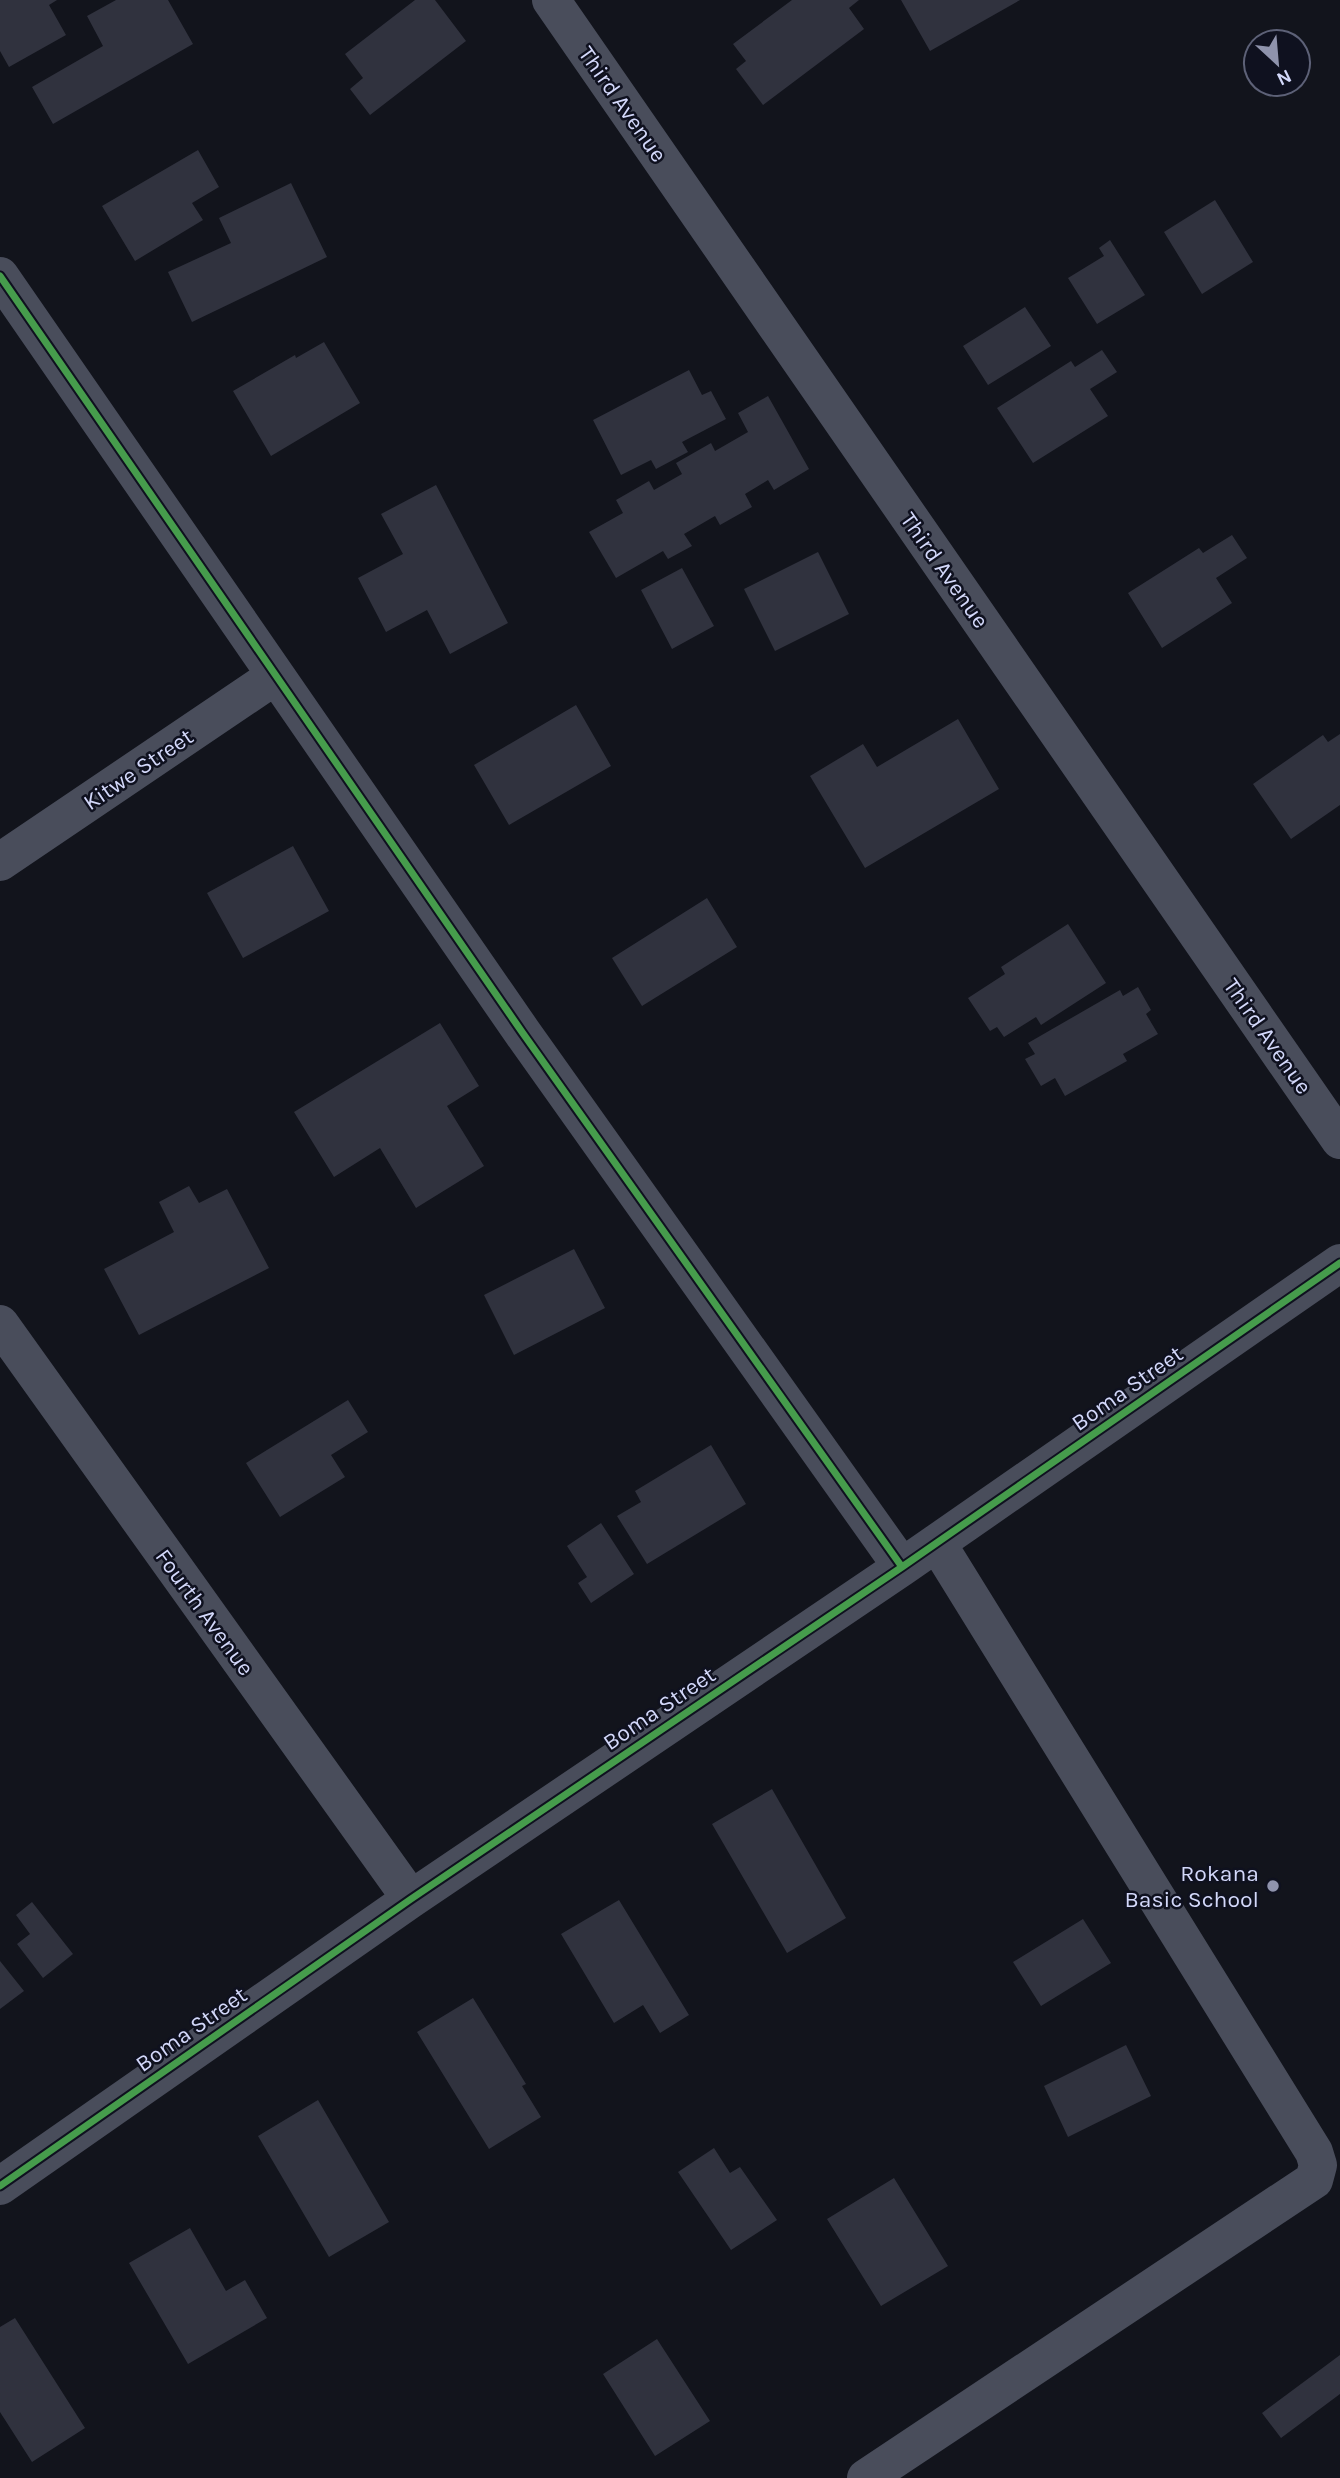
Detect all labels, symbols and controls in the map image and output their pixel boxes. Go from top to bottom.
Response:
north arrow [1242,28,1312,98]
street label: Third Avenue [573,41,672,167]
text: N [1273,65,1295,90]
street label: Third Avenue [895,507,994,633]
street label: Kitwe Street [78,723,199,816]
street label: Third Avenue [1218,973,1317,1099]
street label: Boma Street [1066,1340,1188,1437]
street label: Fourth Avenue [150,1544,260,1681]
street label: Boma Street [598,1661,721,1756]
place label: Rokana Basic School [1125,1860,1259,1913]
marker: Rokana Basic School [1265,1878,1281,1894]
street label: Boma Street [130,1981,252,2078]

